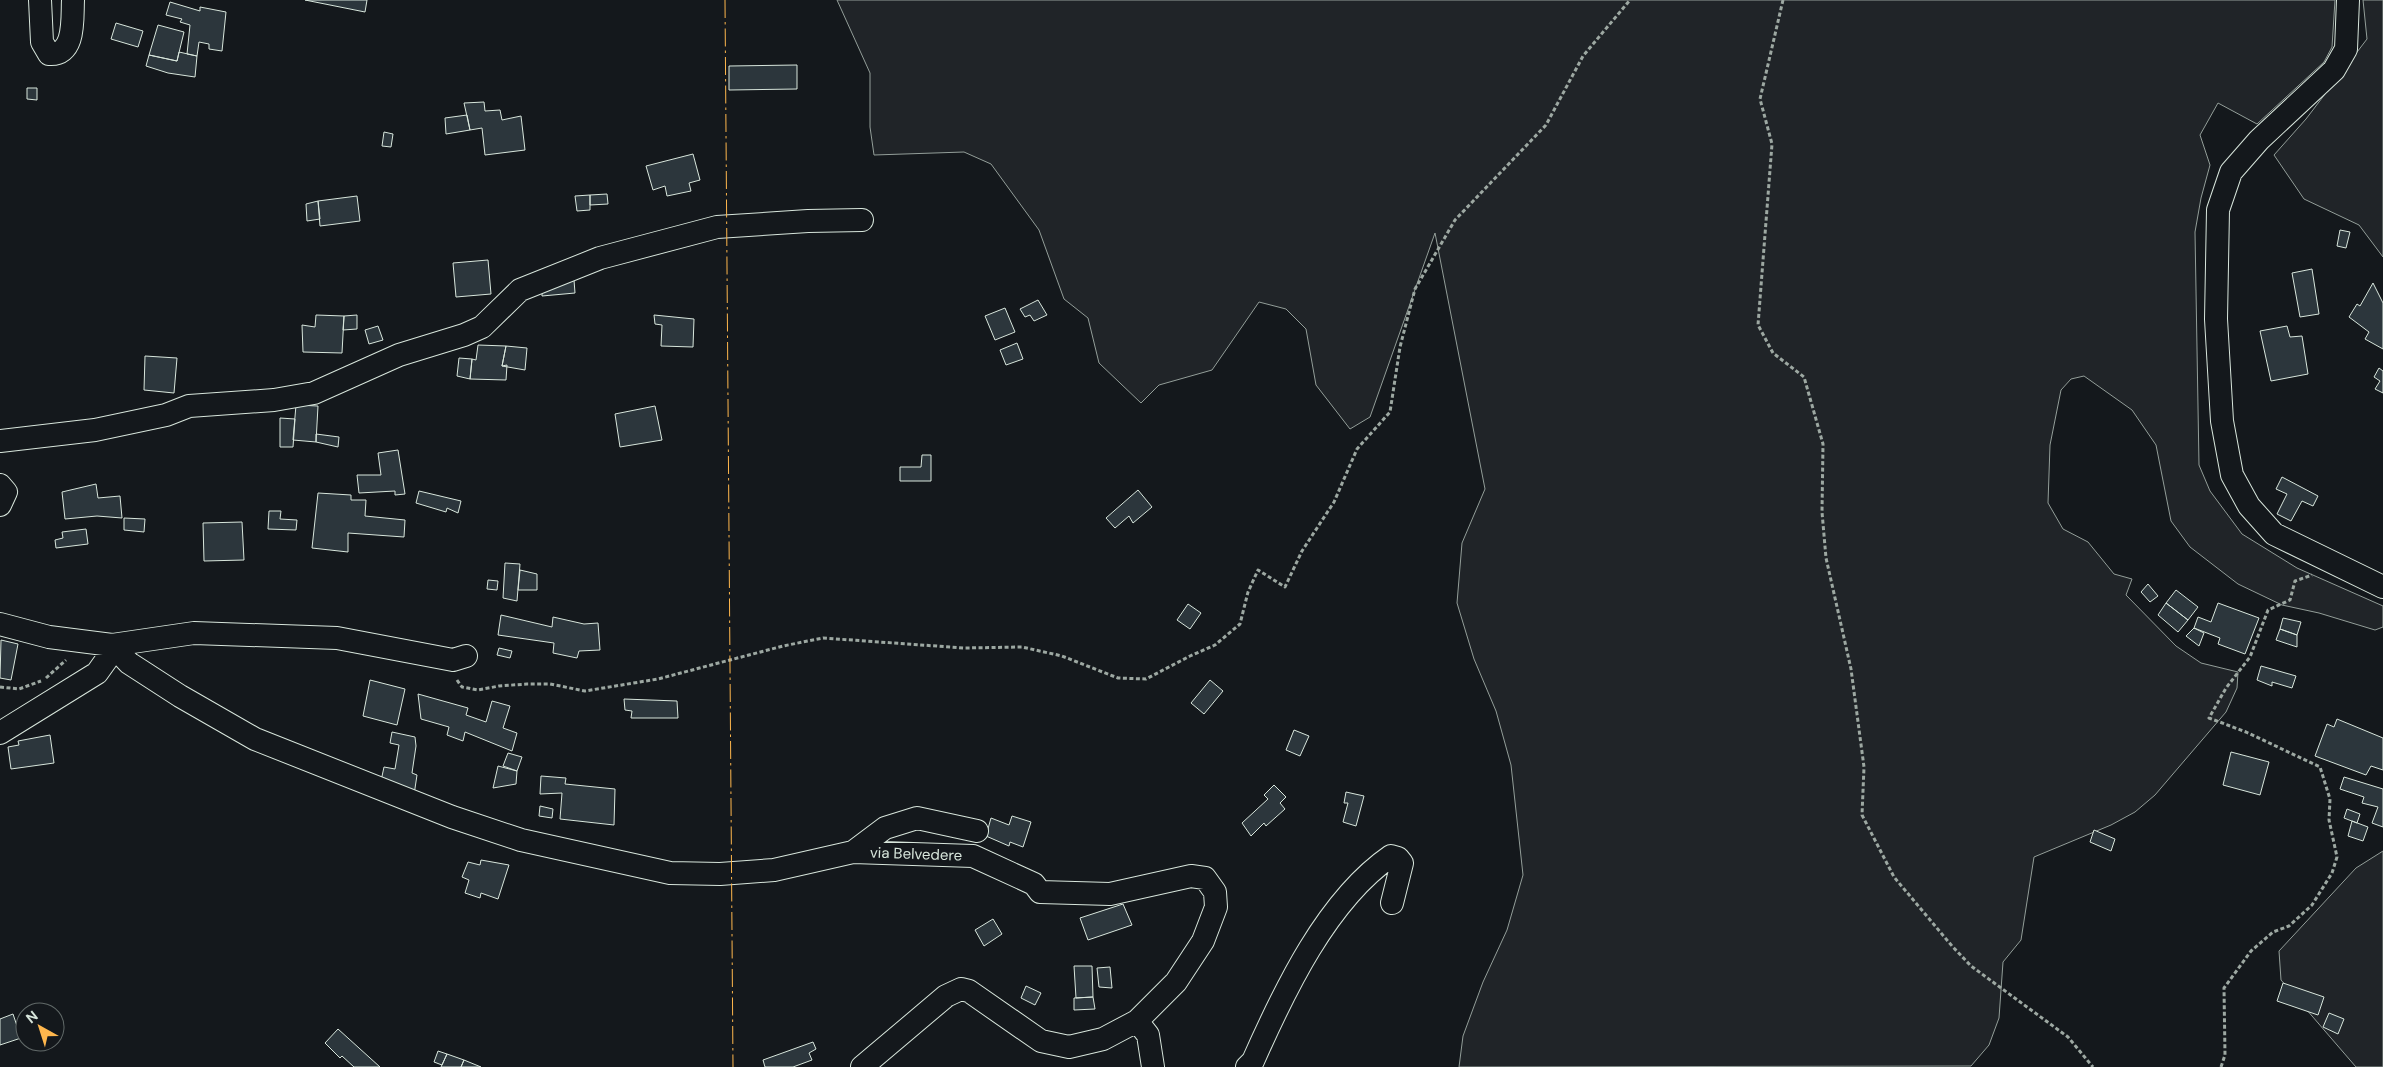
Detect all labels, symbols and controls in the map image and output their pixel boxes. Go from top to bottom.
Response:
street label: via Belvedere [870,842,962,866]
north arrow [15,1002,65,1052]
text: N [22,1007,41,1027]

